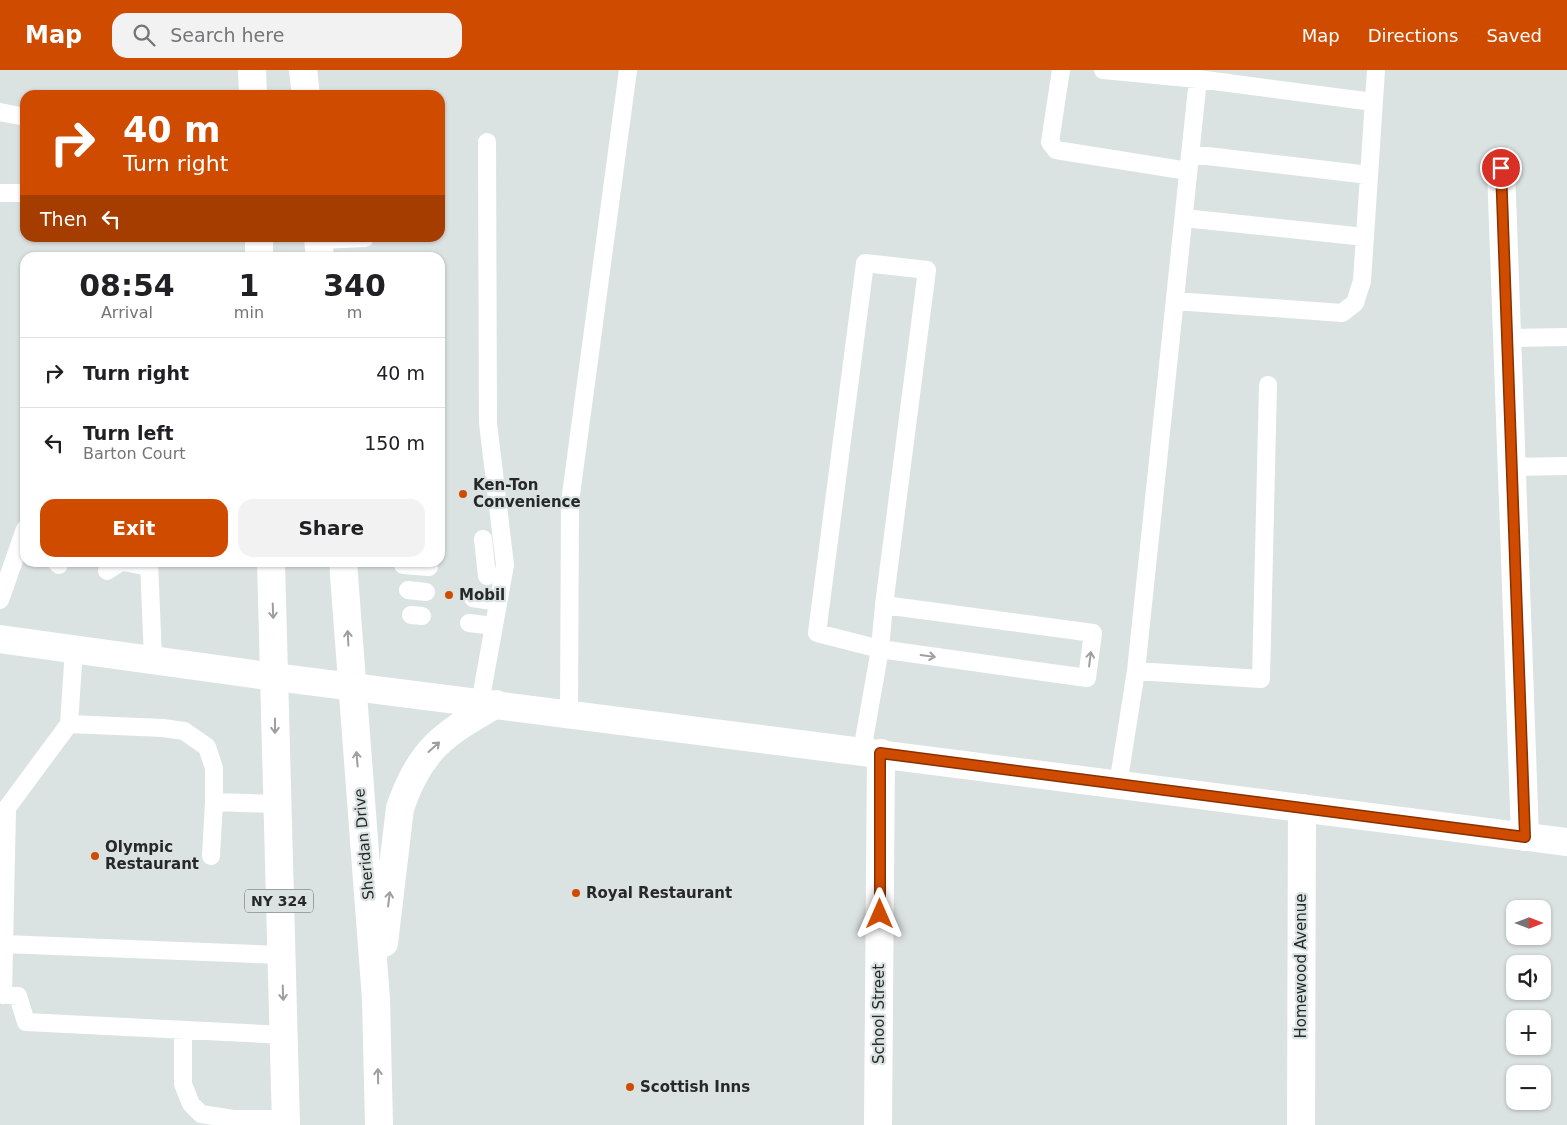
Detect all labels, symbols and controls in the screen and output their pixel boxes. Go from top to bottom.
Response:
search box [112,13,462,58]
text: Map [25,21,82,49]
icon: search [130,21,158,49]
text: Search here [170,24,284,46]
text: Map [1302,25,1340,46]
text: Directions [1368,25,1458,46]
text: Saved [1486,25,1542,46]
icon: right [40,110,105,175]
text: 40 m [123,110,220,150]
pin [1480,147,1522,189]
text: Turn right [123,151,228,176]
icon: arrive [1487,154,1515,182]
icon: left [97,205,125,233]
text: Then [40,208,87,230]
text: 08:54 [79,268,175,303]
text: 1 [238,268,259,303]
text: 340 [323,268,386,303]
text: Arrival [101,303,153,322]
text: min [234,303,264,322]
text: m [347,303,362,322]
icon: right [40,359,68,387]
text: Turn right [83,362,189,384]
text: 40 m [376,362,425,384]
text: Turn left [83,422,174,444]
icon: left [40,429,68,457]
text: 150 m [364,432,425,454]
text: Barton Court [83,444,186,463]
place label: Ken-Ton Convenience [473,476,581,511]
marker: Ken-Ton Convenience [457,488,469,500]
button: Exit [40,499,228,557]
button: Share [238,499,425,557]
place label: Mobil [459,586,505,604]
marker: Mobil [443,589,455,601]
one-way arrow [268,602,278,619]
one-way arrow [344,630,353,646]
one-way arrow [920,651,936,661]
one-way arrow [1085,651,1095,667]
one-way arrow [270,717,280,733]
one-way arrow [428,741,441,753]
one-way arrow [352,751,362,767]
street label: Sheridan Drive [350,788,378,900]
place label: Olympic Restaurant [105,838,199,873]
marker: Olympic Restaurant [89,850,101,862]
place label: Royal Restaurant [586,884,732,902]
marker: Royal Restaurant [570,887,582,899]
position arrow [853,887,905,939]
road number: NY 324 [245,889,313,912]
one-way arrow [384,891,394,907]
street label: Homewood Avenue [1292,894,1310,1038]
north arrow [1506,900,1551,945]
map controls [1506,900,1551,1110]
button: sound [1506,955,1551,1000]
street label: School Street [870,964,888,1064]
one-way arrow [278,985,287,1001]
button: + [1506,1010,1551,1055]
button: − [1506,1065,1551,1110]
one-way arrow [373,1068,383,1084]
place label: Scottish Inns [640,1078,750,1096]
marker: Scottish Inns [624,1081,636,1093]

